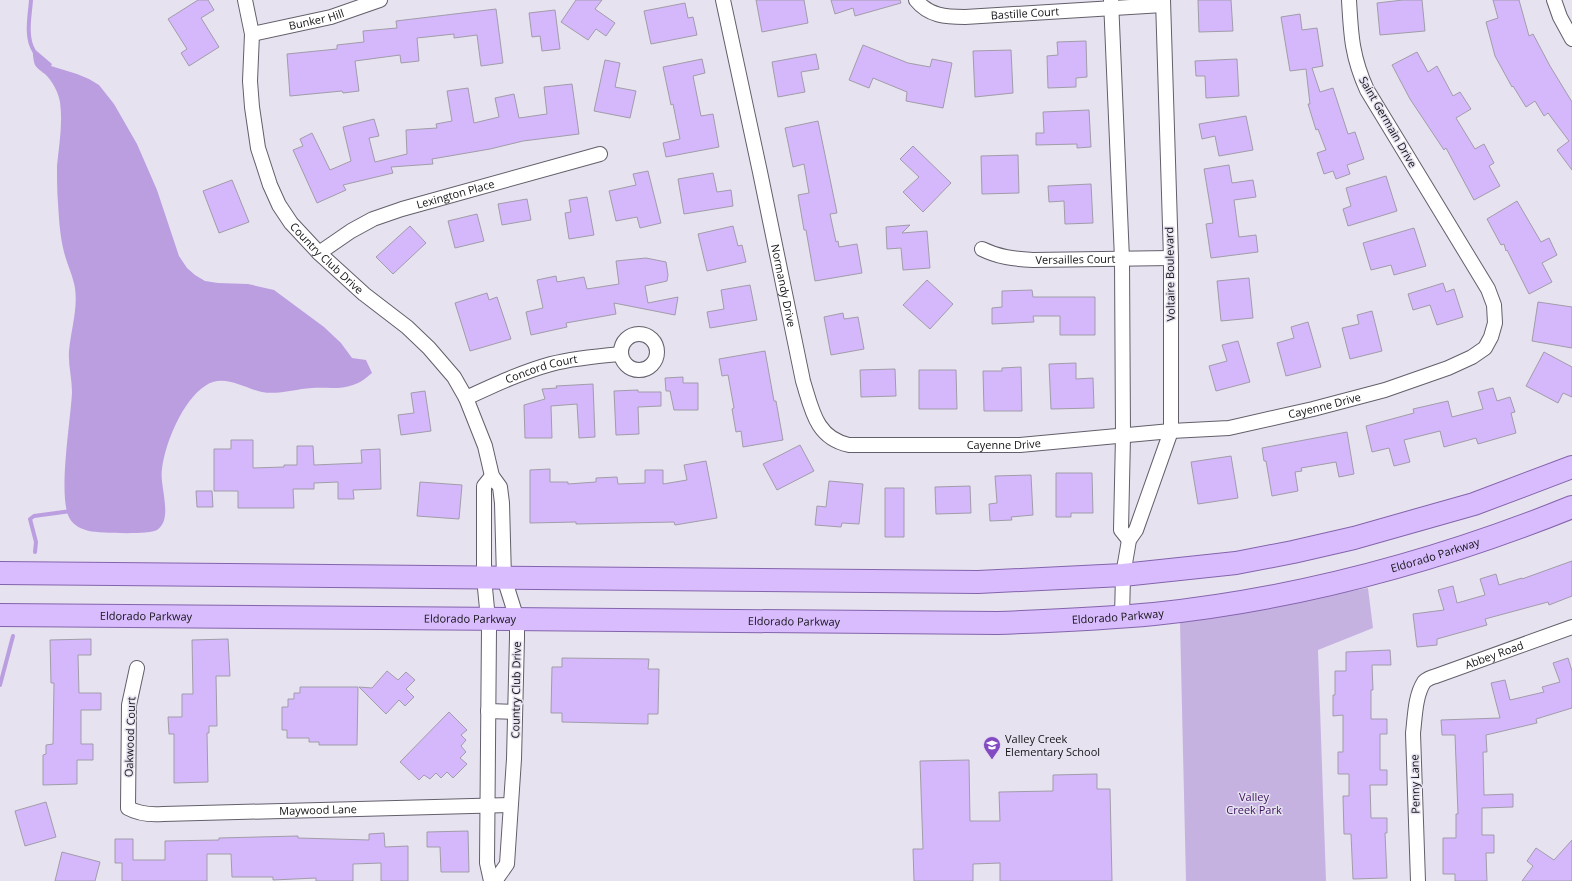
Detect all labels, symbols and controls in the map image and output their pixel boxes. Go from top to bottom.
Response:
street label: Bastille Court [990,3,1060,22]
street label: Bunker Hill [287,5,346,33]
street label: Saint Germain Drive [1356,74,1421,170]
street label: Lexington Place [415,176,496,212]
street label: Country Club Drive [287,219,367,297]
street label: Voltaire Boulevard [1161,227,1178,321]
street label: Normandy Drive [768,243,800,329]
street label: Versailles Court [1035,251,1116,267]
street label: Concord Court [503,351,579,387]
street label: Cayenne Drive [1287,389,1362,421]
street label: Cayenne Drive [967,435,1041,452]
street label: Eldorado Parkway [1389,534,1482,575]
street label: Eldorado Parkway [1071,605,1165,627]
street label: Eldorado Parkway [100,608,193,624]
street label: Eldorado Parkway [424,610,517,626]
street label: Eldorado Parkway [748,613,841,629]
street label: Abbey Road [1463,637,1525,672]
street label: Country Club Drive [507,641,524,739]
street label: Oakwood Court [121,696,138,777]
place label: Valley Creek Elementary School [1005,731,1100,759]
school or university icon: Valley Creek Elementary School [982,735,1002,760]
street label: Penny Lane [1406,754,1423,814]
park label: Valley Creek Park [1226,789,1282,817]
street label: Maywood Lane [279,801,357,818]

